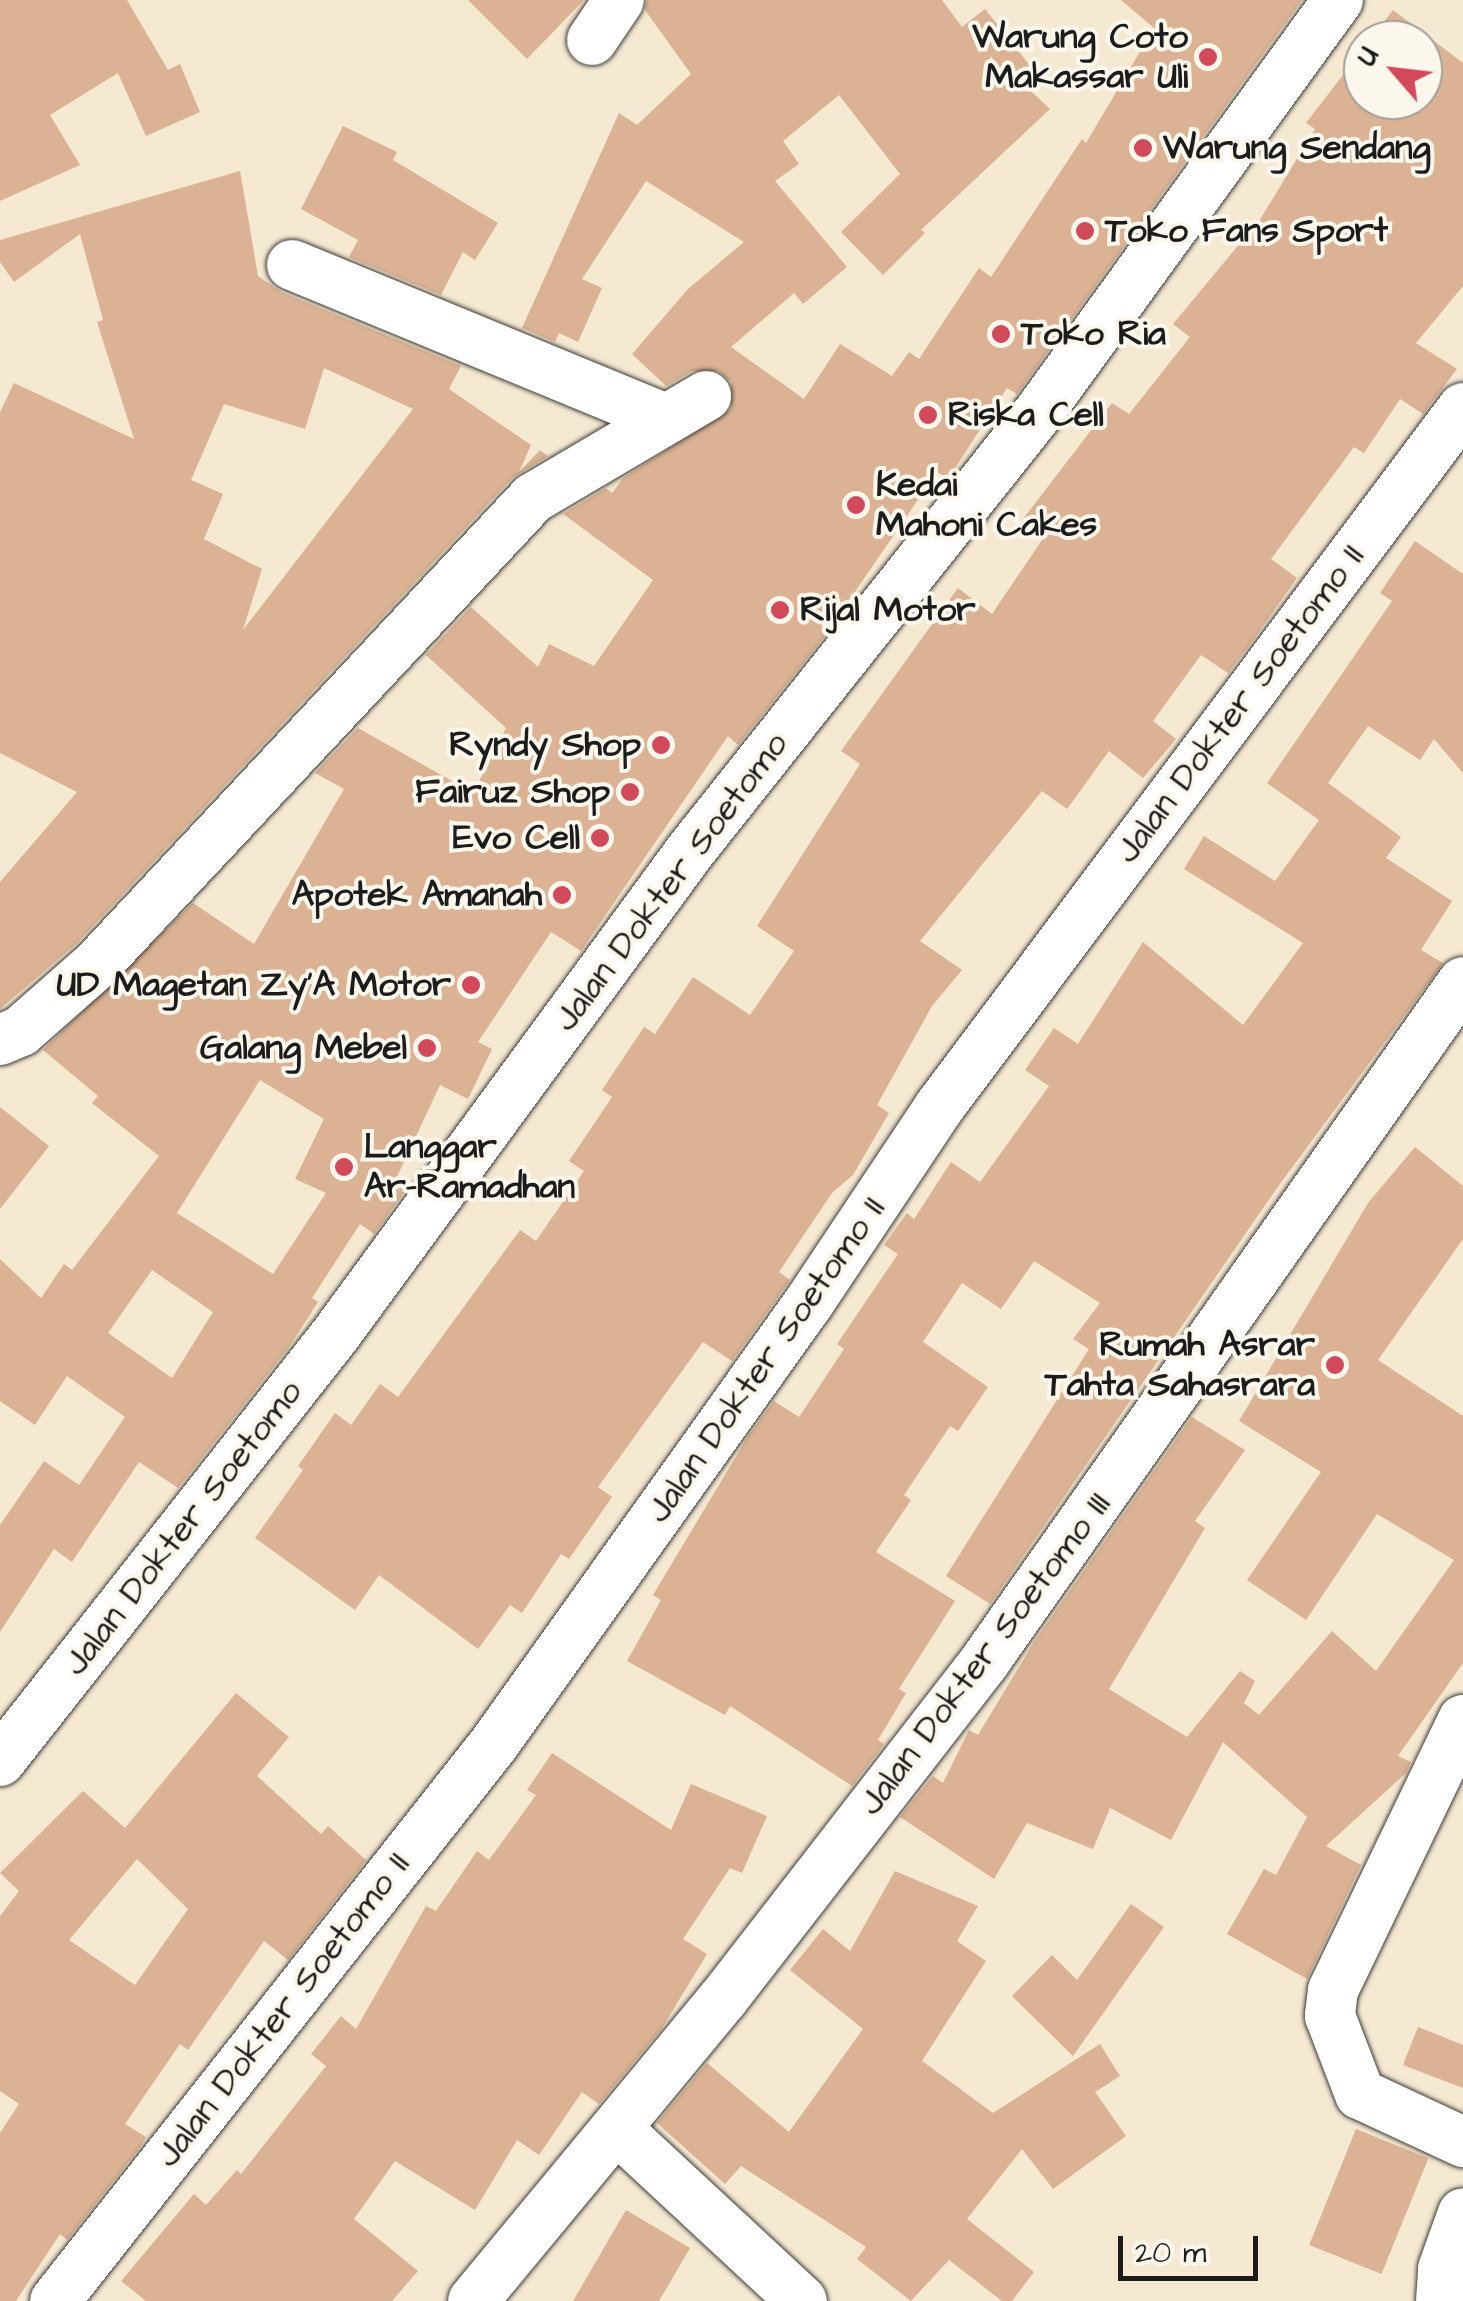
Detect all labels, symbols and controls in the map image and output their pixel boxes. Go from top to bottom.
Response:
place label: Warung Coto Makassar Uli [972,16,1188,98]
north arrow [1343,20,1443,120]
text: U [1347,41,1389,73]
marker: Warung Coto Makassar Uli [1197,46,1219,68]
place label: Warung Sendang [1163,127,1431,169]
marker: Warung Sendang [1132,137,1154,159]
place label: Toko Fans Sport [1105,210,1388,252]
marker: Toko Fans Sport [1074,220,1096,242]
place label: Toko Ria [1021,313,1166,355]
marker: Toko Ria [990,323,1012,345]
place label: Riska Cell [948,394,1104,436]
marker: Riska Cell [917,404,939,426]
place label: Kedai Mahoni Cakes [876,464,1097,546]
marker: Kedai Mahoni Cakes [845,494,867,516]
street label: Jalan Dokter Soetomo II [1106,536,1374,872]
place label: Rijal Motor [800,589,976,631]
marker: Rijal Motor [769,599,791,621]
place label: Ryndy Shop [449,724,641,766]
street label: Jalan Dokter Soetomo [545,724,797,1040]
marker: Ryndy Shop [650,734,672,756]
place label: Fairuz Shop [415,771,610,813]
marker: Fairuz Shop [619,781,641,803]
place label: Evo Cell [453,817,580,859]
marker: Evo Cell [589,827,611,849]
place label: Apotek Amanah [292,874,542,916]
marker: Apotek Amanah [551,884,573,906]
place label: UD Magetan Zy'A Motor [57,964,451,1006]
marker: UD Magetan Zy'A Motor [460,974,482,996]
place label: Galang Mebel [200,1027,407,1069]
marker: Galang Mebel [416,1037,438,1059]
place label: Langgar Ar-Ramadhan [364,1126,575,1208]
marker: Langgar Ar-Ramadhan [333,1156,355,1178]
street label: Jalan Dokter Soetomo II [638,1189,894,1531]
place label: Rumah Asrar Tahta Sahasrara [1045,1324,1315,1406]
marker: Rumah Asrar Tahta Sahasrara [1324,1354,1346,1376]
street label: Jalan Dokter Soetomo [55,1372,311,1684]
street label: Jalan Dokter Soetomo III [850,1484,1120,1824]
street label: Jalan Dokter Soetomo II [147,1844,419,2176]
scale bar [1123,2216,1263,2278]
text: 20 m [1135,2232,1206,2274]

